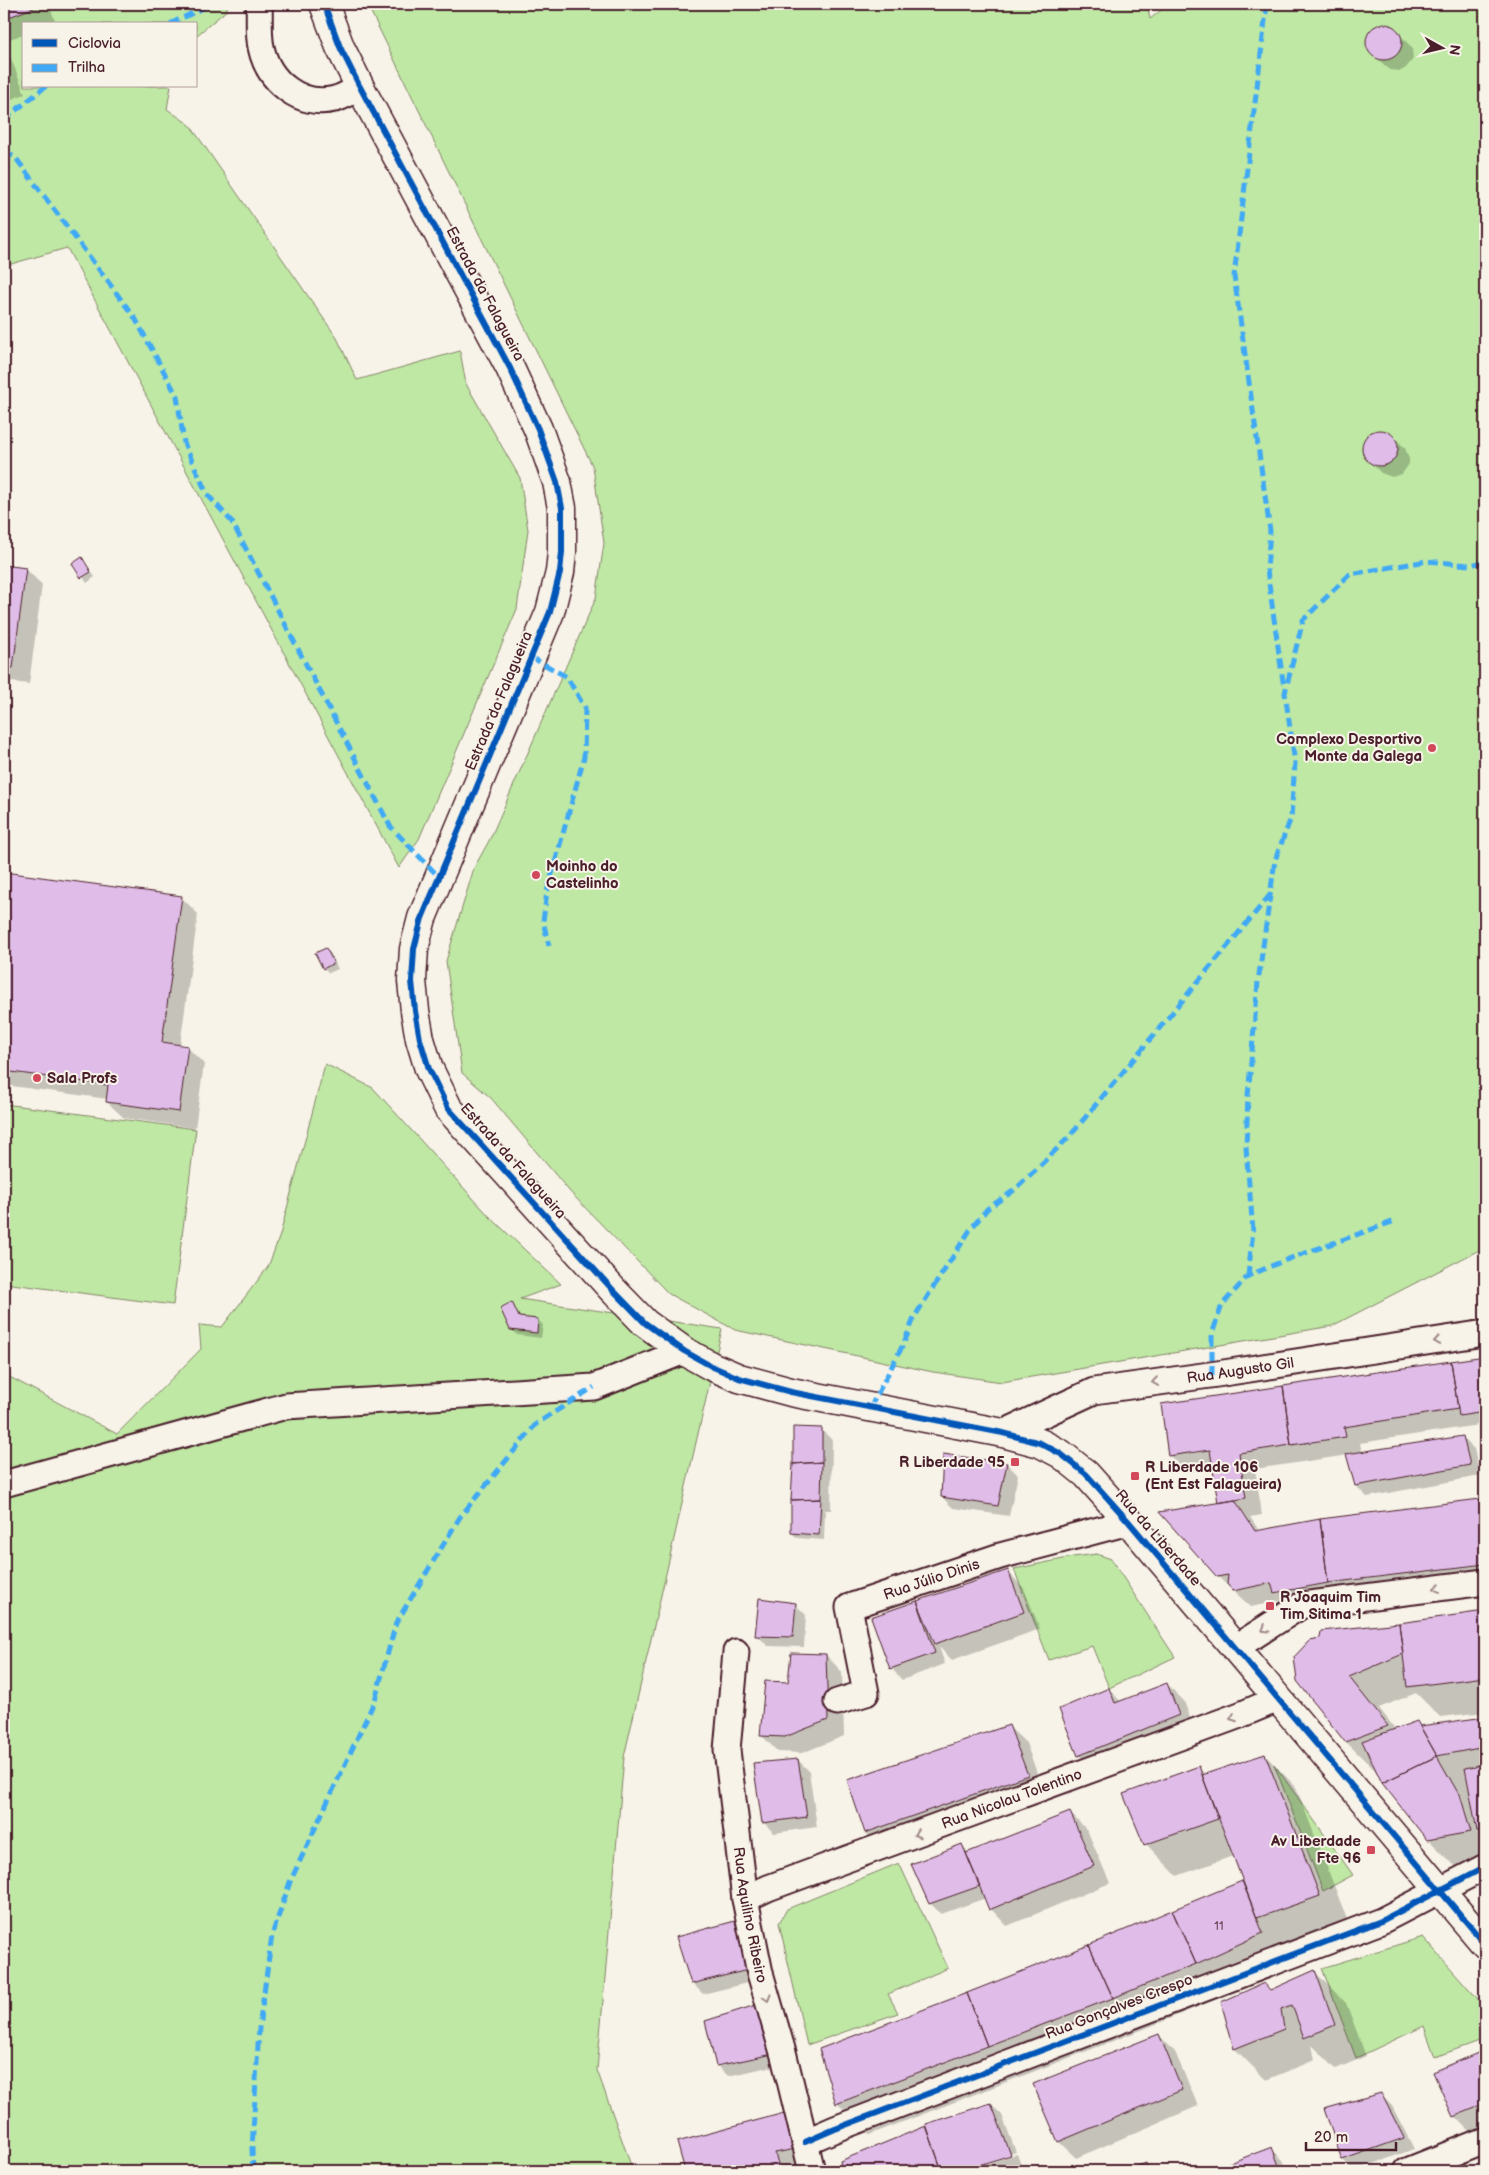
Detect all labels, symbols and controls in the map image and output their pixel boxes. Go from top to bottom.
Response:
legend [22,22,198,88]
north arrow [1416,22,1466,72]
text: Ciclovia [68,34,121,53]
text: N [1445,43,1464,56]
text: Trilha [68,58,105,77]
street label: Estrada da Falagueira [442,224,528,364]
street label: Estrada da Falagueira [461,628,537,774]
place label: Complexo Desportivo Monte da Galega [1276,730,1422,766]
marker: Complexo Desportivo Monte da Galega [1426,742,1438,754]
place label: Moinho do Castelinho [546,857,619,893]
marker: Moinho do Castelinho [530,869,542,881]
place label: Sala Profs [47,1069,117,1088]
marker: Sala Profs [31,1072,43,1084]
street label: Estrada da Falagueira [456,1099,570,1223]
one-way arrow [1433,1335,1441,1345]
street label: Rua Augusto Gil [1185,1353,1295,1388]
one-way arrow [1151,1376,1159,1387]
place label: R Liberdade 95 [899,1453,1005,1472]
marker: R Liberdade 95 [1009,1456,1021,1468]
place label: R Liberdade 106 (Ent Est Falagueira) [1145,1458,1282,1494]
marker: R Liberdade 106 (Ent Est Falagueira) [1129,1470,1141,1482]
street label: Rua da Liberdade [1111,1486,1205,1590]
street label: Rua Júlio Dinis [881,1554,982,1604]
one-way arrow [1433,1582,1441,1592]
place label: R Joaquim Tim Tim Sitima 1 [1280,1588,1381,1624]
marker: R Joaquim Tim Tim Sitima 1 [1264,1600,1276,1612]
one-way arrow [1261,1622,1270,1632]
one-way arrow [1230,1712,1238,1722]
street label: Rua Nicolau Tolentino [939,1764,1085,1833]
one-way arrow [913,1828,921,1838]
place label: Av Liberdade Fte 96 [1270,1832,1361,1868]
marker: Av Liberdade Fte 96 [1365,1844,1377,1856]
street label: Rua Aquilino Ribeiro [729,1846,772,1985]
house number: 11 [1214,1919,1224,1934]
street label: Rua Gonçalves Crespo [1043,1970,1195,2044]
one-way arrow [762,1994,772,2002]
scale bar [1306,2120,1396,2152]
text: 20 m [1314,2128,1348,2147]

